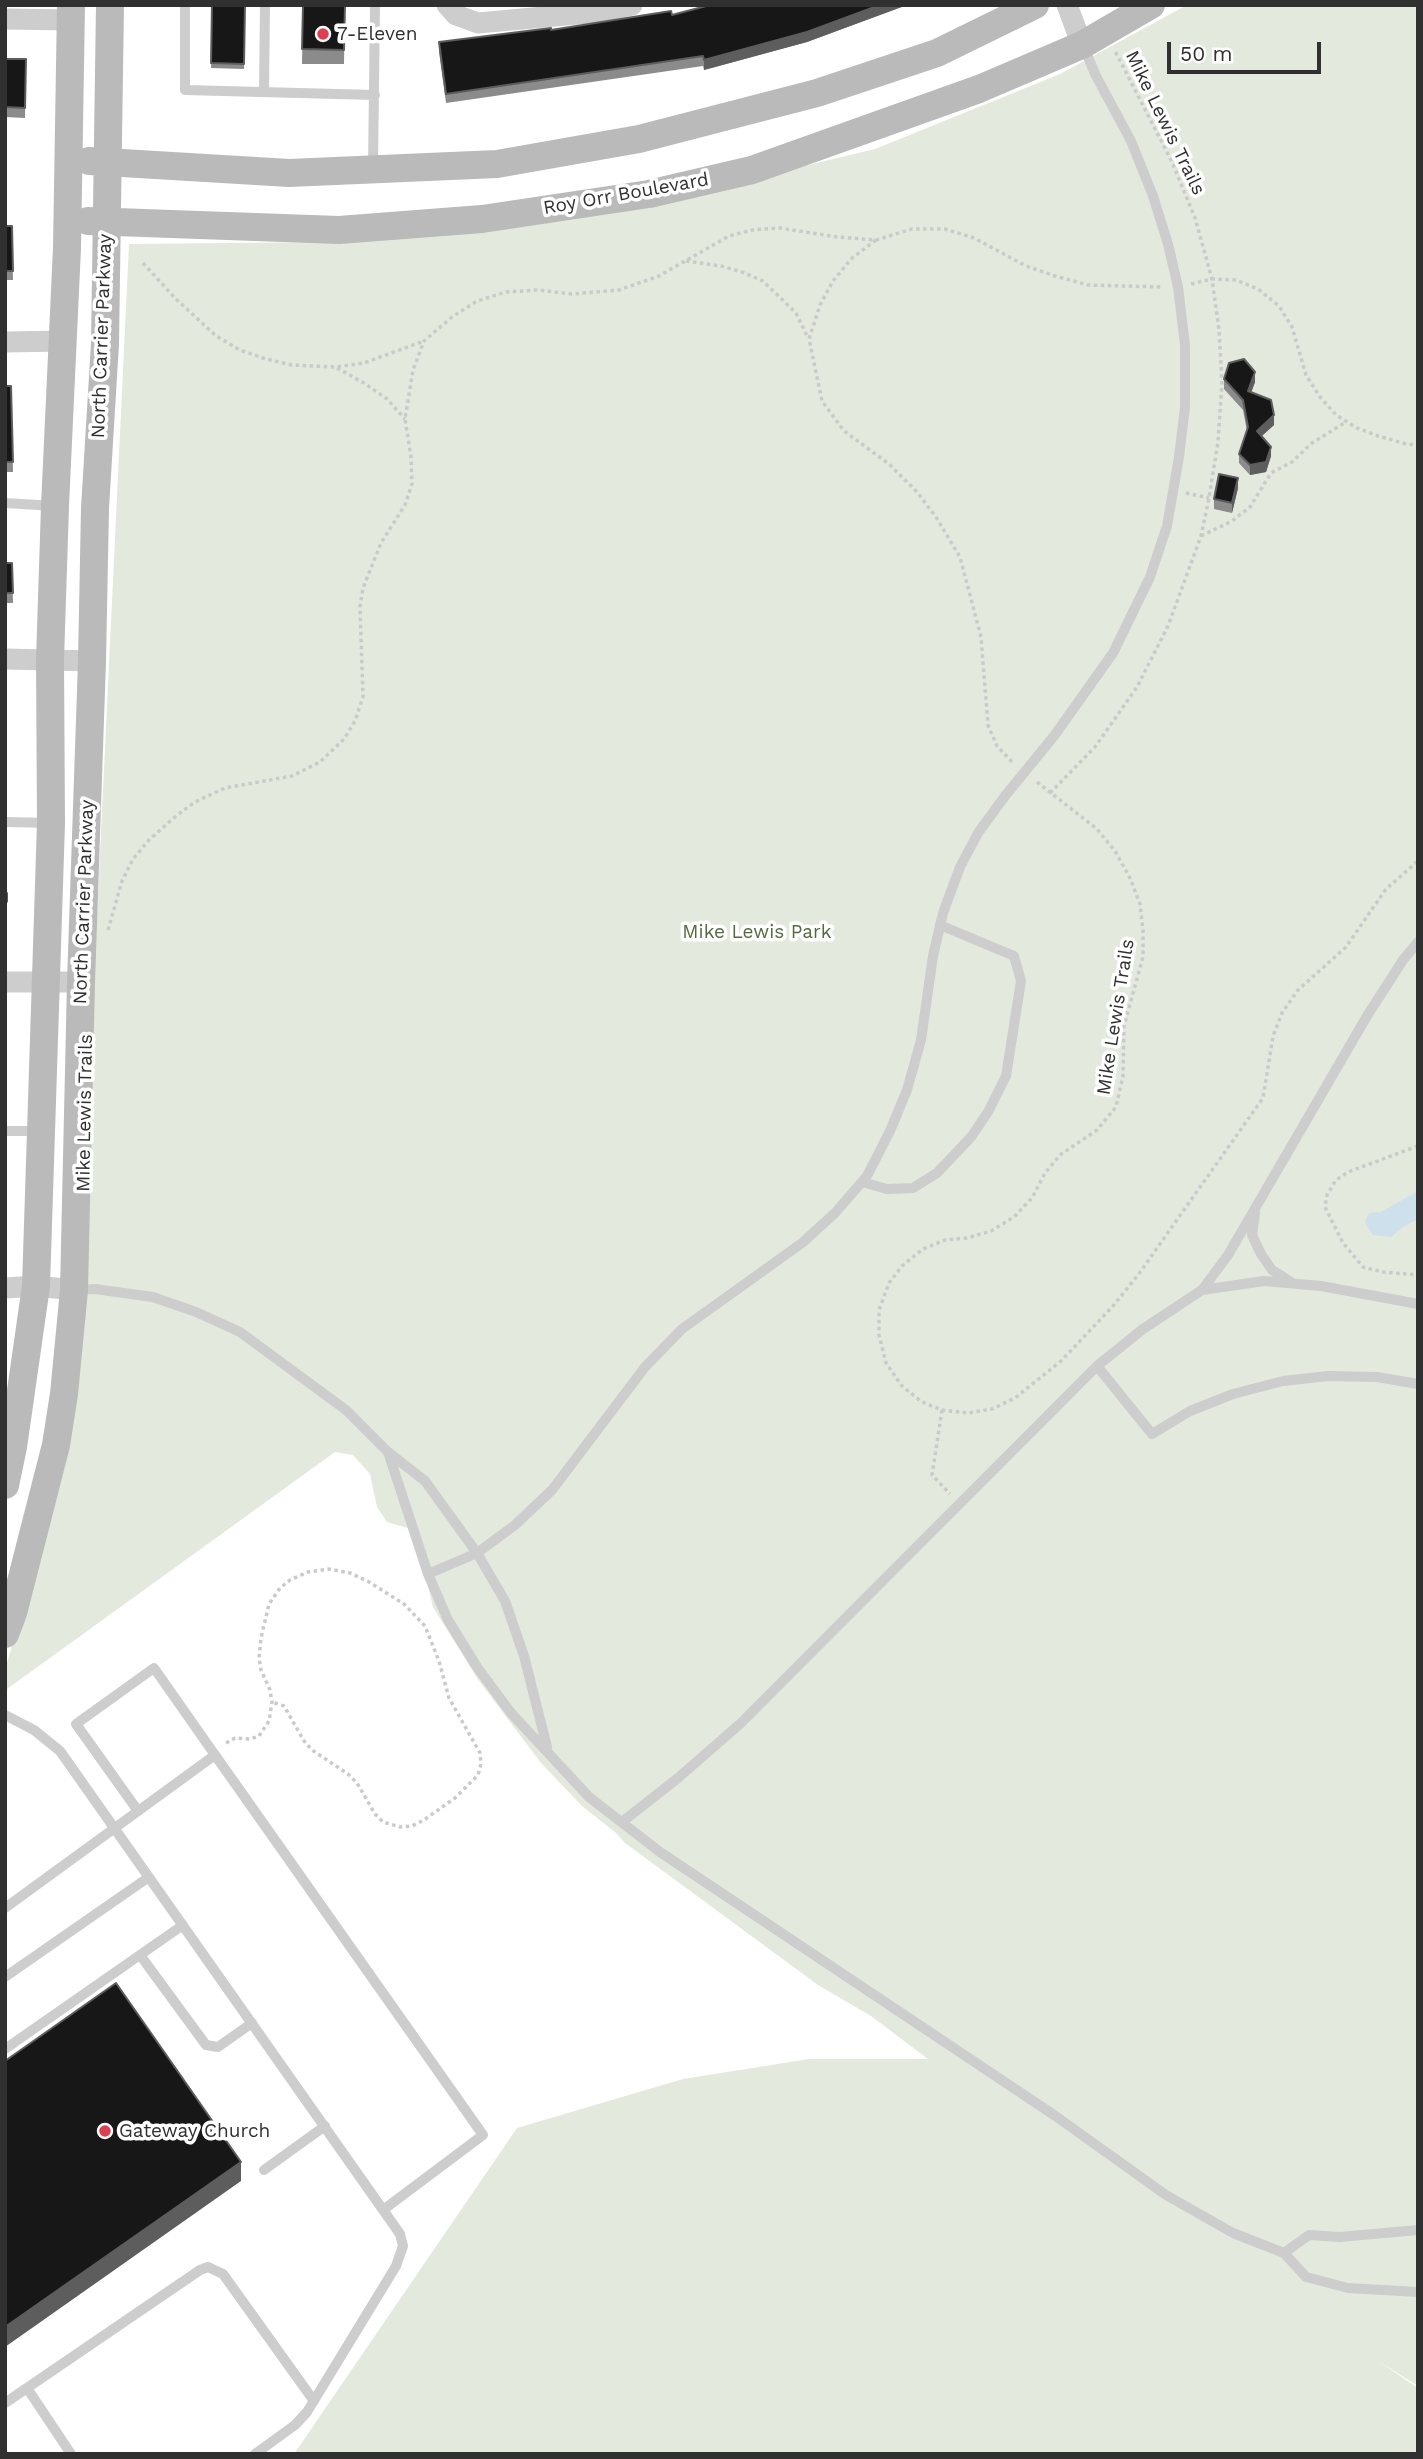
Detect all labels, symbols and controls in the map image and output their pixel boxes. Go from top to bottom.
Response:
place label: 7-Eleven [337,23,418,45]
marker: 7-Eleven [315,26,331,42]
scale bar [1171,28,1325,72]
text: 50 m [1180,41,1232,66]
street label: Mike Lewis Trails [1120,47,1210,199]
street label: Roy Orr Boulevard [541,168,711,220]
street label: North Carrier Parkway [87,233,117,439]
street label: North Carrier Parkway [69,799,99,1005]
park label: Mike Lewis Park [682,921,832,943]
street label: Mike Lewis Trails [1092,937,1140,1097]
street label: Mike Lewis Trails [72,1034,98,1192]
place label: Gateway Church [119,2120,270,2142]
marker: Gateway Church [97,2123,113,2139]

